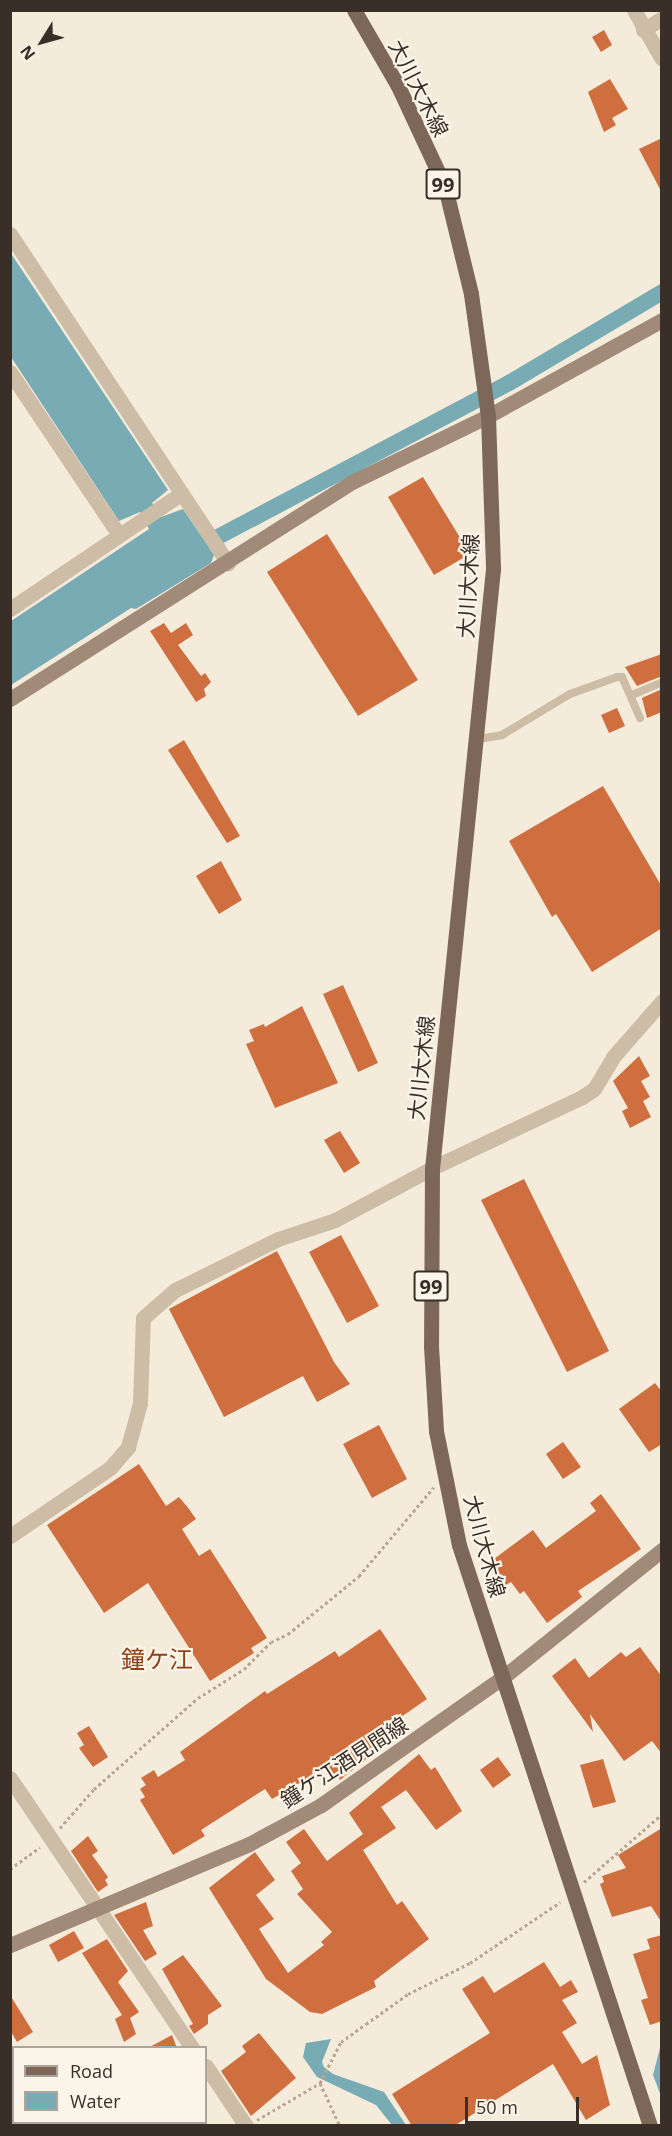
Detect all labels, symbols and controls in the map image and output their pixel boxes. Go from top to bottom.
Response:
north arrow [12,12,72,72]
street label: 大川大木線 [384,36,454,140]
text: N [15,41,40,65]
road number: 99 [425,167,461,201]
street label: 大川大木線 [453,533,483,639]
street label: 大川大木線 [403,1014,439,1122]
road number: 99 [413,1269,449,1303]
street label: 大川大木線 [459,1492,511,1600]
district label: 鐘ケ江 [121,1645,193,1673]
street label: 鐘ケ江酒見間線 [275,1711,413,1813]
legend [12,2046,207,2124]
text: Road [70,2059,113,2083]
scale bar [468,2085,582,2123]
text: Water [70,2089,121,2113]
text: 50 m [476,2095,518,2119]

